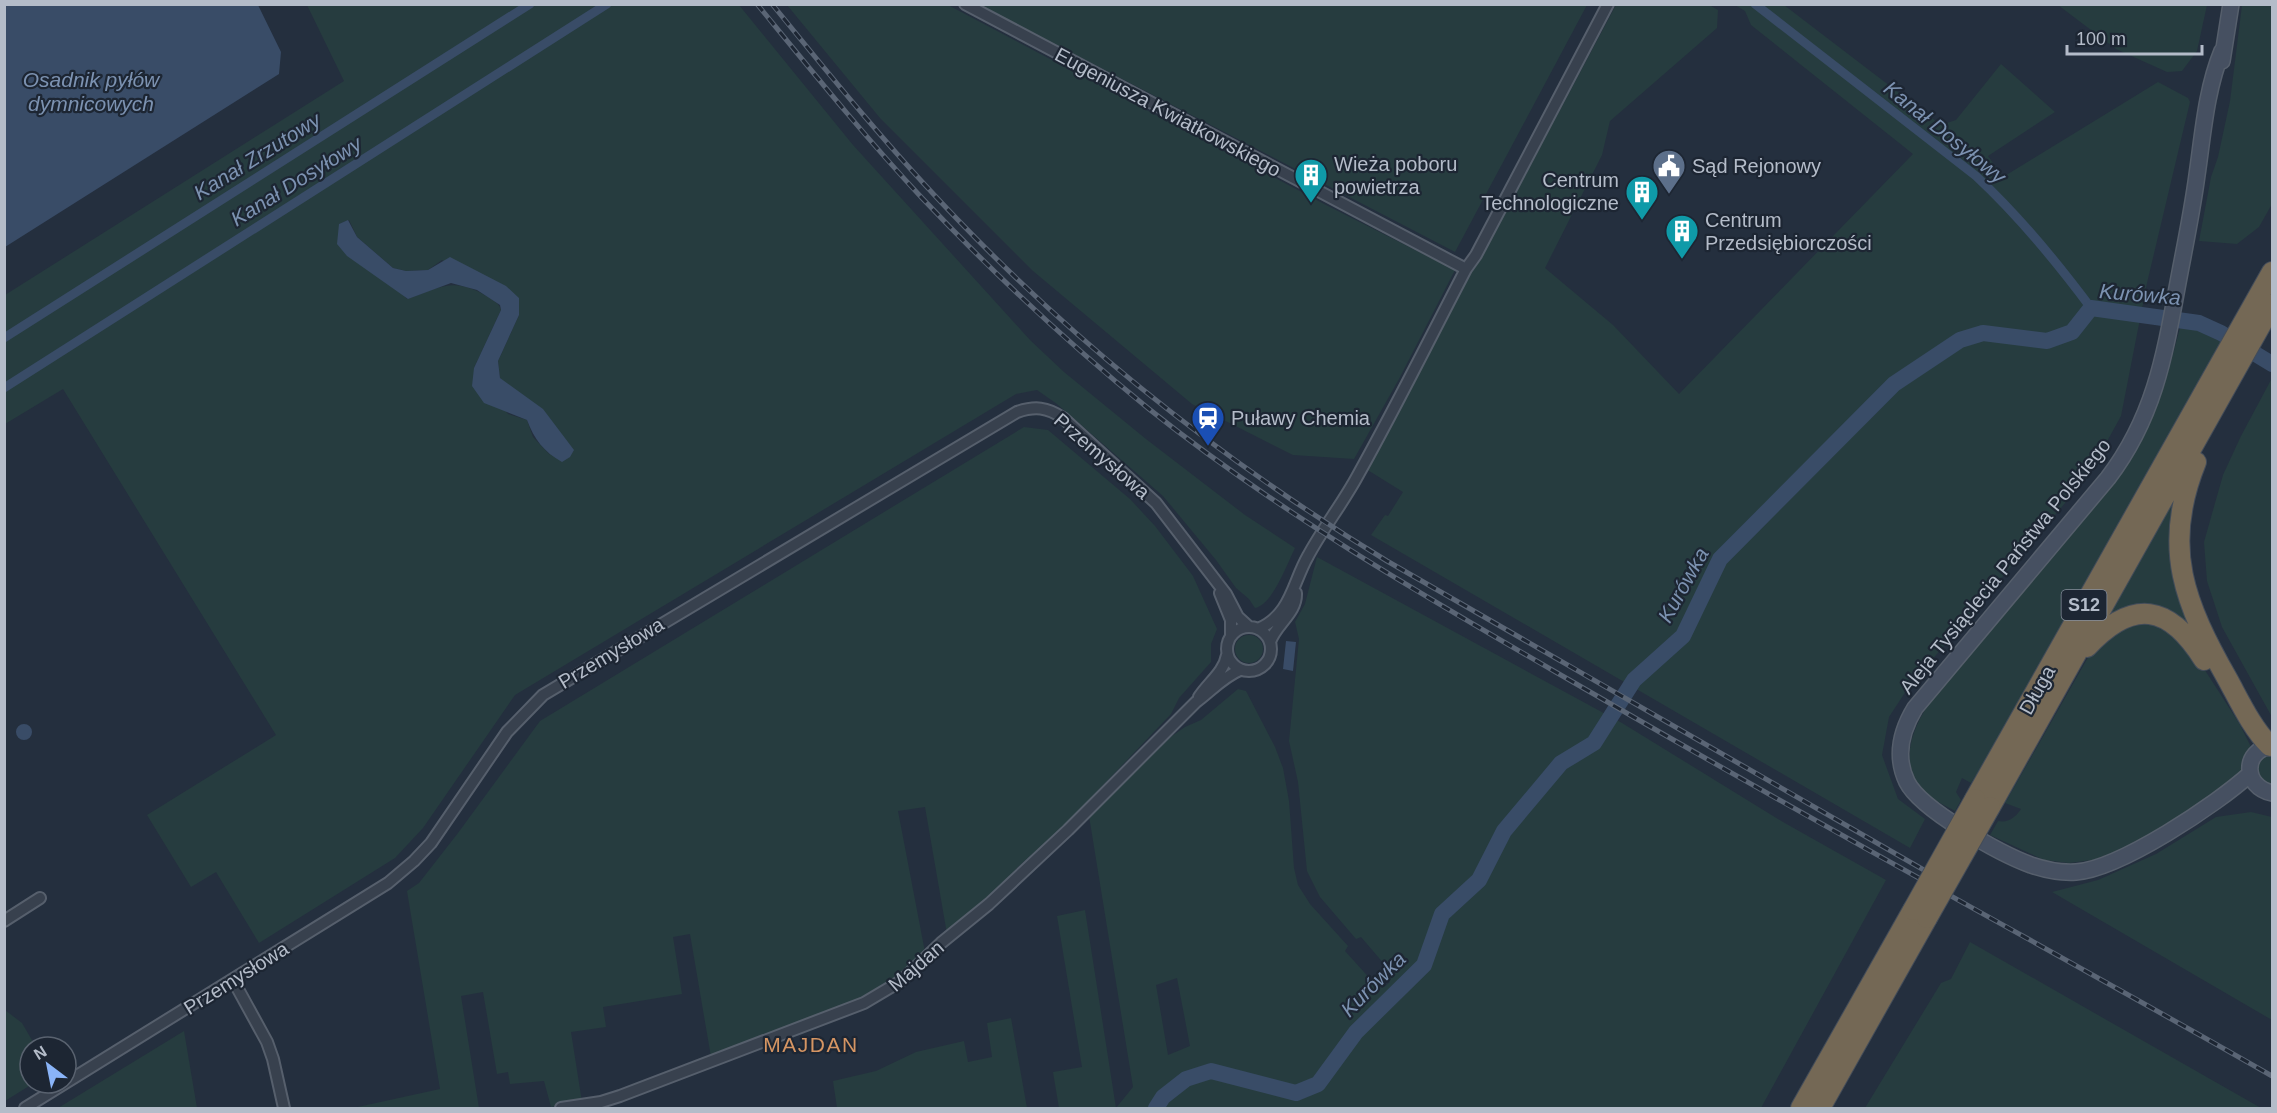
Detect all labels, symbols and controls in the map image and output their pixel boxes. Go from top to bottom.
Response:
scale bar [2067,18,2202,56]
text: 100 m [2076,29,2126,49]
street label: Eugeniusza Kwiatkowskiego [1051,43,1285,181]
water label: Osadnik pyłów dymnicowych [23,68,161,115]
water label: Kanał Dosyłowy [1880,76,2011,189]
water label: Kanał Zrzutowy [190,107,326,204]
water label: Kanał Dosyłowy [227,131,367,230]
public building icon: Sąd Rejonowy [1651,148,1687,195]
place label: Wieża poboru powietrza [1334,153,1457,198]
place label: Sąd Rejonowy [1692,155,1821,177]
building icon: Wieża poboru powietrza [1293,157,1329,204]
place label: Centrum Technologiczne [1481,169,1619,214]
building icon: Centrum Technologiczne [1624,174,1660,221]
place label: Centrum Przedsiębiorczości [1705,209,1872,254]
building icon: Centrum Przedsiębiorczości [1664,213,1700,260]
water label: Kurówka [2098,279,2182,309]
station icon: Puławy Chemia [1190,400,1226,447]
place label: Puławy Chemia [1231,407,1371,429]
street label: Przemysłowa [1050,409,1155,504]
street label: Aleja Tysiąclecia Państwa Polskiego [1895,434,2115,698]
water label: Kurówka [1653,544,1713,626]
road number: S12 [2062,590,2106,620]
street label: Przemysłowa [554,612,668,693]
street label: Długa [2015,661,2060,718]
street label: Majdan [884,936,948,996]
street label: Przemysłowa [180,937,293,1019]
water label: Kurówka [1336,947,1410,1021]
district label: MAJDAN [763,1033,859,1056]
north arrow [18,1035,78,1095]
text: N [31,1042,50,1063]

